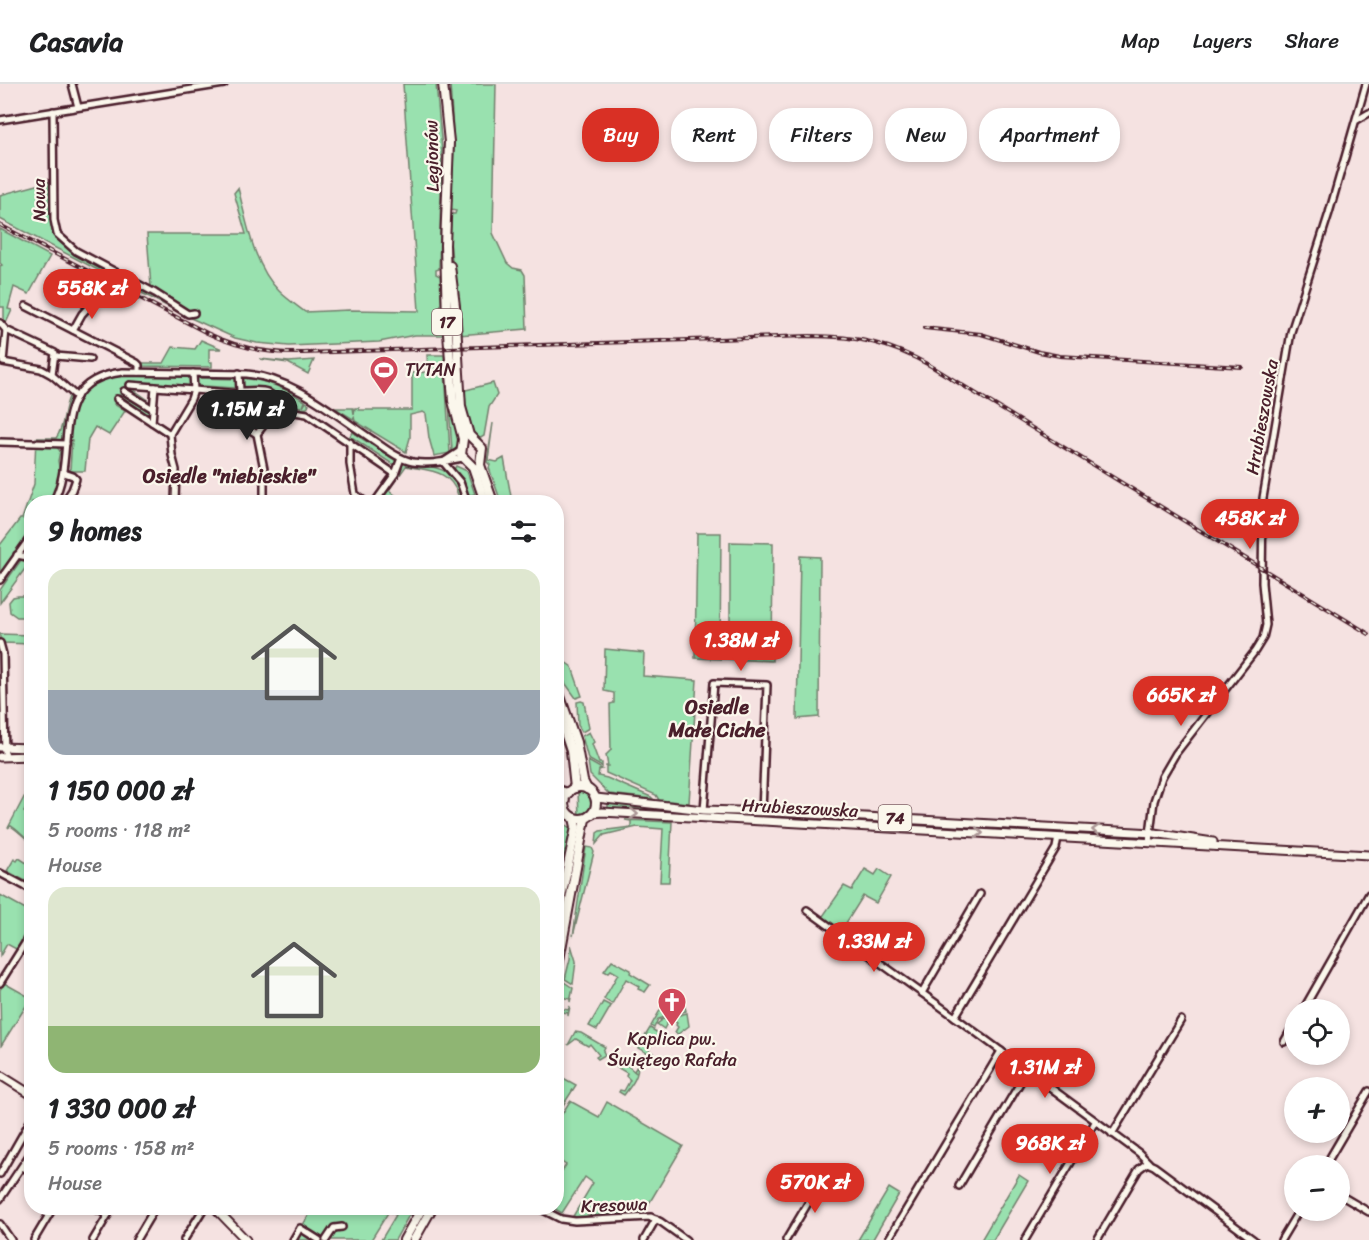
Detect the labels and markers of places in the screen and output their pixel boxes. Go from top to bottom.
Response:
pin: 558K zł [37,269,147,320]
sports icon: TYTAN [368,354,400,396]
place label: TYTAN [405,354,457,386]
pin: 1.15M zł [185,390,309,441]
pin: 458K zł [1195,499,1305,550]
pin: 1.38M zł [679,621,803,672]
pin: 665K zł [1126,676,1236,727]
pin: 1.33M zł [812,922,936,973]
church icon: Kaplica pw. Świętego Rafała [656,986,688,1028]
place label: Kaplica pw. Świętego Rafała [607,1023,737,1076]
pin: 1.31M zł [983,1048,1107,1099]
pin: 968K zł [995,1124,1105,1175]
pin: 570K zł [760,1163,870,1214]

